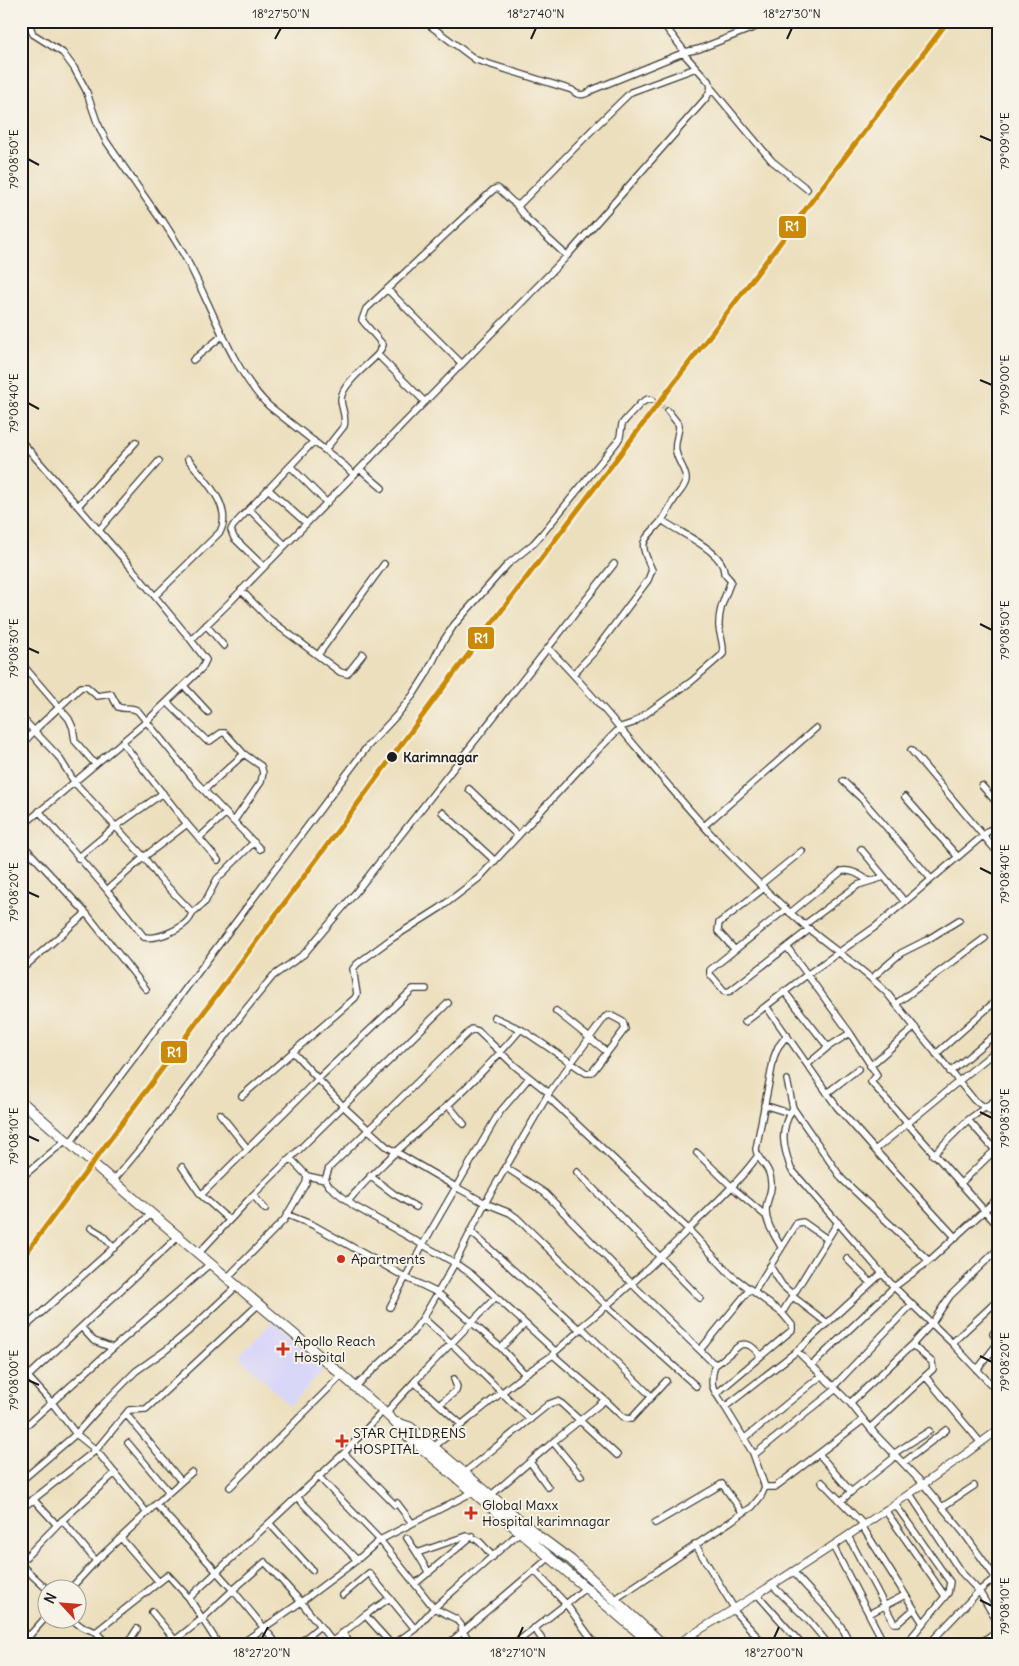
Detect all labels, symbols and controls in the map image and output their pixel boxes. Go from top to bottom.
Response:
text: 18°27'50"N [252,6,310,21]
text: 18°27'40"N [507,6,565,21]
text: 18°27'30"N [763,6,821,21]
text: 79°09'10"E [997,112,1012,170]
text: 79°08'50"E [6,129,21,189]
line badge: R1 [778,215,807,239]
text: R1 [785,217,799,235]
text: 79°09'00"E [997,355,1012,415]
text: 79°08'40"E [6,373,21,433]
text: 79°08'50"E [997,600,1012,660]
text: 79°08'30"E [6,618,21,678]
line badge: R1 [467,626,495,650]
text: R1 [474,629,488,647]
place label: Karimnagar [403,748,479,766]
marker: Karimnagar [385,750,399,764]
text: 79°08'40"E [997,844,1012,904]
text: 79°08'20"E [6,862,21,922]
line badge: R1 [160,1040,188,1064]
text: R1 [167,1043,181,1061]
text: 79°08'30"E [997,1088,1012,1148]
text: 79°08'10"E [6,1107,21,1165]
place label: Apartments [351,1250,425,1268]
marker: Apartments [335,1253,347,1265]
place label: Apollo Reach Hospital [294,1332,376,1366]
text: 79°08'20"E [997,1332,1012,1392]
marker: Apollo Reach Hospital [276,1342,290,1356]
text: 79°08'00"E [6,1350,21,1410]
place label: STAR CHILDRENS HOSPITAL [353,1424,466,1458]
marker: STAR CHILDRENS HOSPITAL [335,1434,349,1448]
place label: Global Maxx Hospital karimnagar [482,1496,611,1530]
marker: Global Maxx Hospital karimnagar [464,1506,478,1520]
text: 79°08'10"E [997,1577,1012,1635]
north arrow [38,1578,88,1628]
text: N [40,1590,61,1607]
text: 18°27'20"N [233,1645,291,1660]
text: 18°27'10"N [490,1645,546,1660]
text: 18°27'00"N [745,1645,803,1660]

